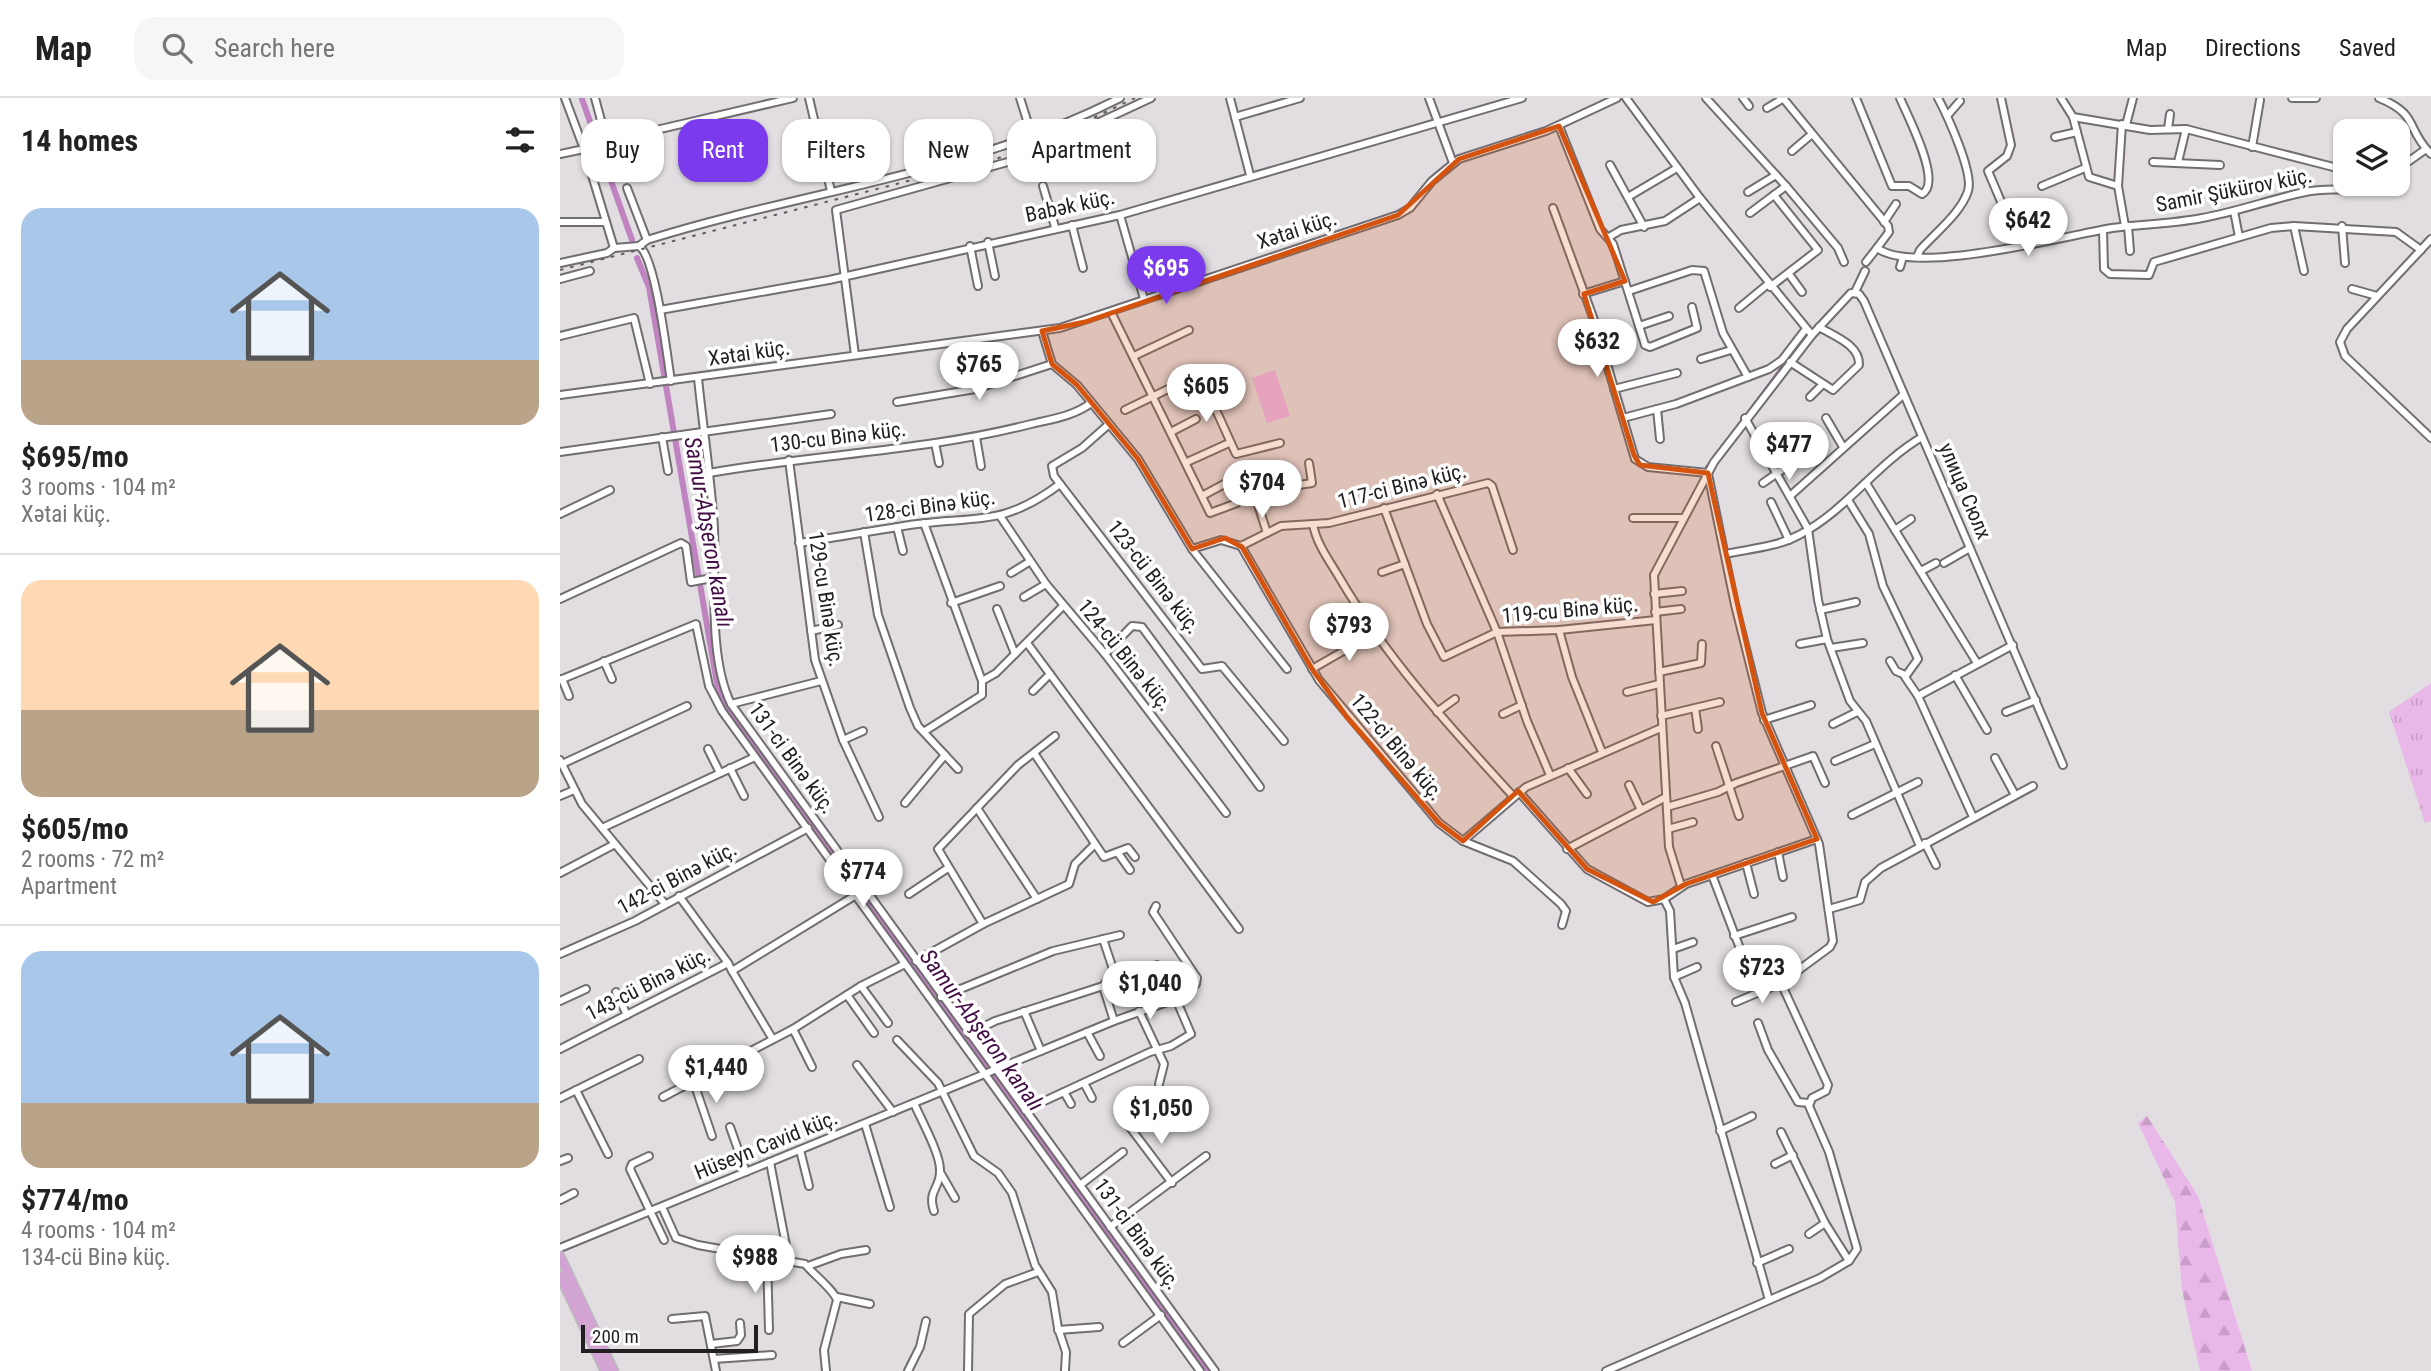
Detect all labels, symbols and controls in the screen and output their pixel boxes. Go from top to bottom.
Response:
search box [134,17,624,80]
text: Map [35,29,92,68]
icon: search [158,29,196,67]
text: Search here [214,33,335,63]
text: Map [2126,34,2167,62]
text: Directions [2205,34,2301,62]
text: Saved [2339,34,2396,62]
chip: Buy [581,119,664,182]
chip: Rent [678,119,768,182]
chip: Filters [782,119,890,182]
chip: New [904,119,993,182]
chip: Apartment [1007,119,1156,182]
map controls [2333,119,2410,196]
button: layers [2333,119,2410,196]
icon: filters [501,121,539,159]
text: 14 homes [21,123,138,158]
street label: Samir Şükürov küç. [2154,163,2314,217]
street label: Babək küç. [1023,185,1117,227]
pin: $642 [1987,198,2069,258]
street label: Xətai küç. [1254,206,1340,254]
text: $642 [2005,207,2051,234]
pin: $695 [1125,246,1207,306]
icon: home [217,253,343,379]
text: $695 [1143,255,1189,282]
pin: $632 [1556,320,1638,379]
text: $632 [1574,328,1620,355]
street label: Xətai küç. [707,335,791,371]
pin: $765 [938,342,1020,402]
text: $765 [956,351,1002,378]
pin: $605 [1165,364,1247,424]
text: $605 [1183,373,1229,400]
street label: 130-cu Binə küç. [769,417,907,457]
pin: $477 [1748,422,1830,482]
text: $477 [1766,431,1812,458]
water label: Samur-Abşeron kanalı [678,435,739,630]
text: $695/mo [21,439,129,474]
street label: улица Сюлх [1934,439,1996,543]
street label: 117-ci Binə küç. [1335,458,1469,514]
pin: $704 [1221,460,1303,520]
text: $704 [1239,469,1285,496]
text: 3 rooms · 104 m² [21,474,176,501]
street label: 128-ci Binə küç. [863,485,997,527]
text: Xətai küç. [21,501,111,528]
street label: 123-cü Binə küç. [1102,516,1206,638]
street label: 129-cu Binə küç. [803,530,849,668]
street label: 119-cu Binə küç. [1501,592,1639,628]
street label: 124-cü Binə küç. [1073,594,1177,716]
pin: $793 [1308,603,1390,663]
text: $793 [1326,612,1372,639]
icon: home [217,625,343,751]
street label: 122-ci Binə küç. [1346,689,1448,805]
street label: 131-ci Binə küç. [744,698,840,818]
text: $605/mo [21,811,129,846]
street label: 142-ci Binə küç. [613,837,741,919]
text: 2 rooms · 72 m² [21,846,164,873]
pin: $774 [822,850,904,909]
text: $774 [840,858,886,885]
text: Apartment [21,873,117,900]
street label: 143-cü Binə küç. [582,942,714,1026]
water label: Samur-Abşeron kanalı [914,944,1049,1116]
pin: $723 [1721,946,1803,1005]
text: $723 [1739,954,1785,981]
pin: $1,040 [1093,962,1207,1021]
text: $1,040 [1118,970,1182,997]
icon: home [217,996,343,1122]
pin: $1,440 [659,1046,773,1105]
text: $1,440 [684,1054,748,1081]
pin: $1,050 [1104,1086,1218,1146]
text: $1,050 [1129,1095,1193,1122]
street label: Hüseyn Cavid küç. [691,1105,841,1185]
street label: 131-ci Binə küç. [1089,1174,1185,1294]
text: $774/mo [21,1182,129,1217]
text: 4 rooms · 104 m² [21,1217,176,1244]
pin: $988 [714,1236,796,1295]
text: 134-cü Binə küç. [21,1244,171,1271]
text: $988 [732,1244,778,1271]
scale bar [581,1322,758,1354]
text: 200 m [592,1325,639,1348]

